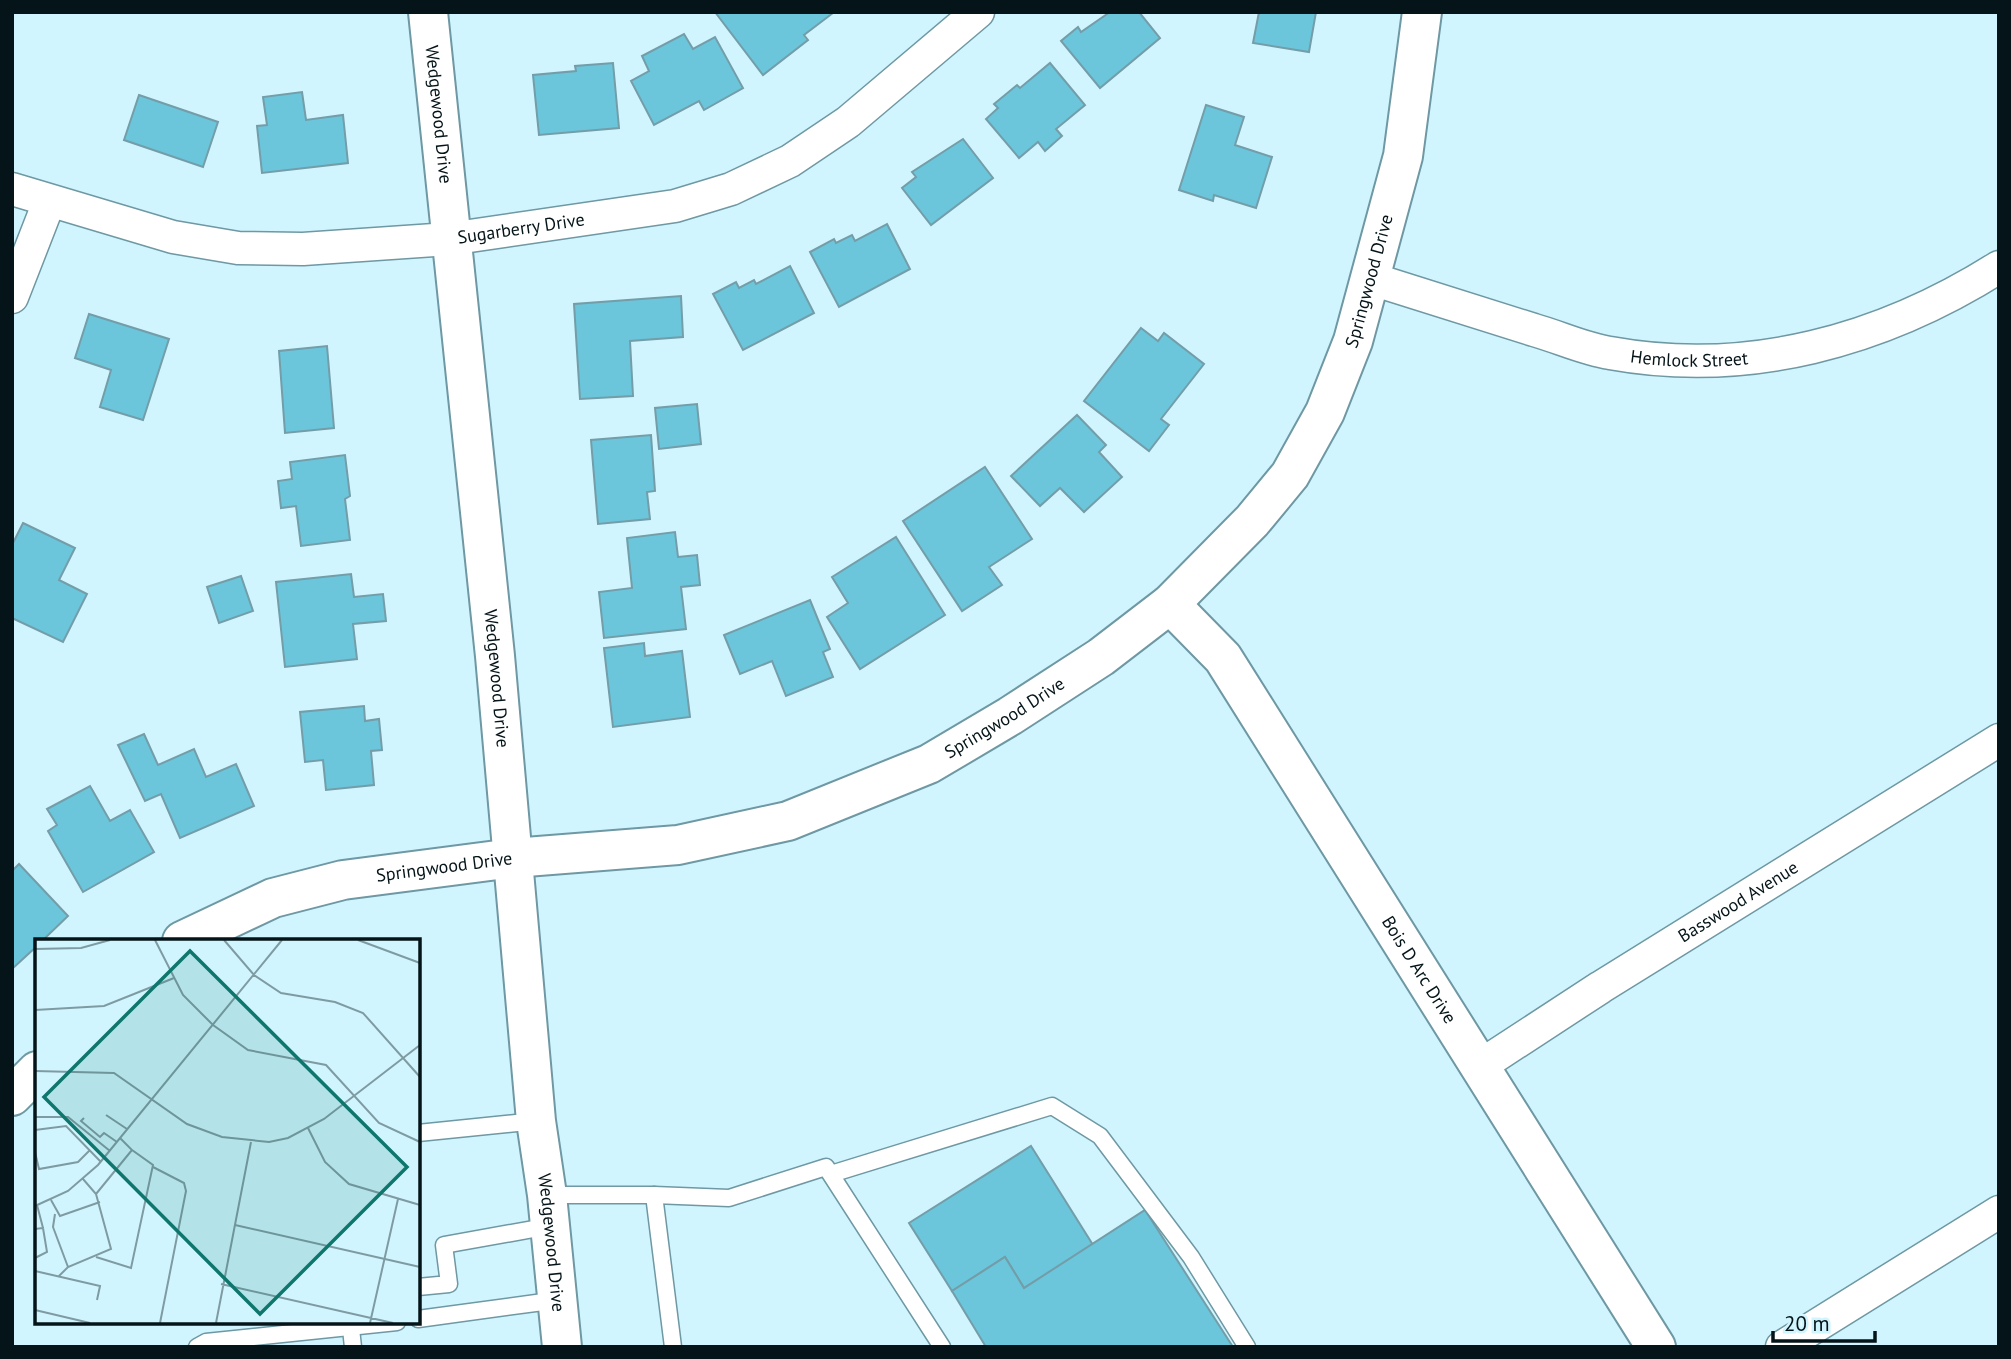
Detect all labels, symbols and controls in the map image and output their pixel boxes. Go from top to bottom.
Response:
street label: Wedgewood Drive [421,44,458,185]
street label: Sugarberry Drive [456,207,586,249]
street label: Springwood Drive [1339,212,1398,351]
street label: Hemlock Street [1629,344,1749,372]
street label: Wedgewood Drive [479,608,515,749]
street label: Springwood Drive [940,672,1069,763]
street label: Springwood Drive [375,846,514,887]
street label: Basswood Avenue [1674,855,1802,947]
street label: Bois D Arc Drive [1377,911,1462,1028]
inset map [35,939,420,1324]
street label: Wedgewood Drive [533,1172,570,1313]
scale bar [1773,1300,1874,1344]
text: 20 m [1784,1310,1830,1337]

